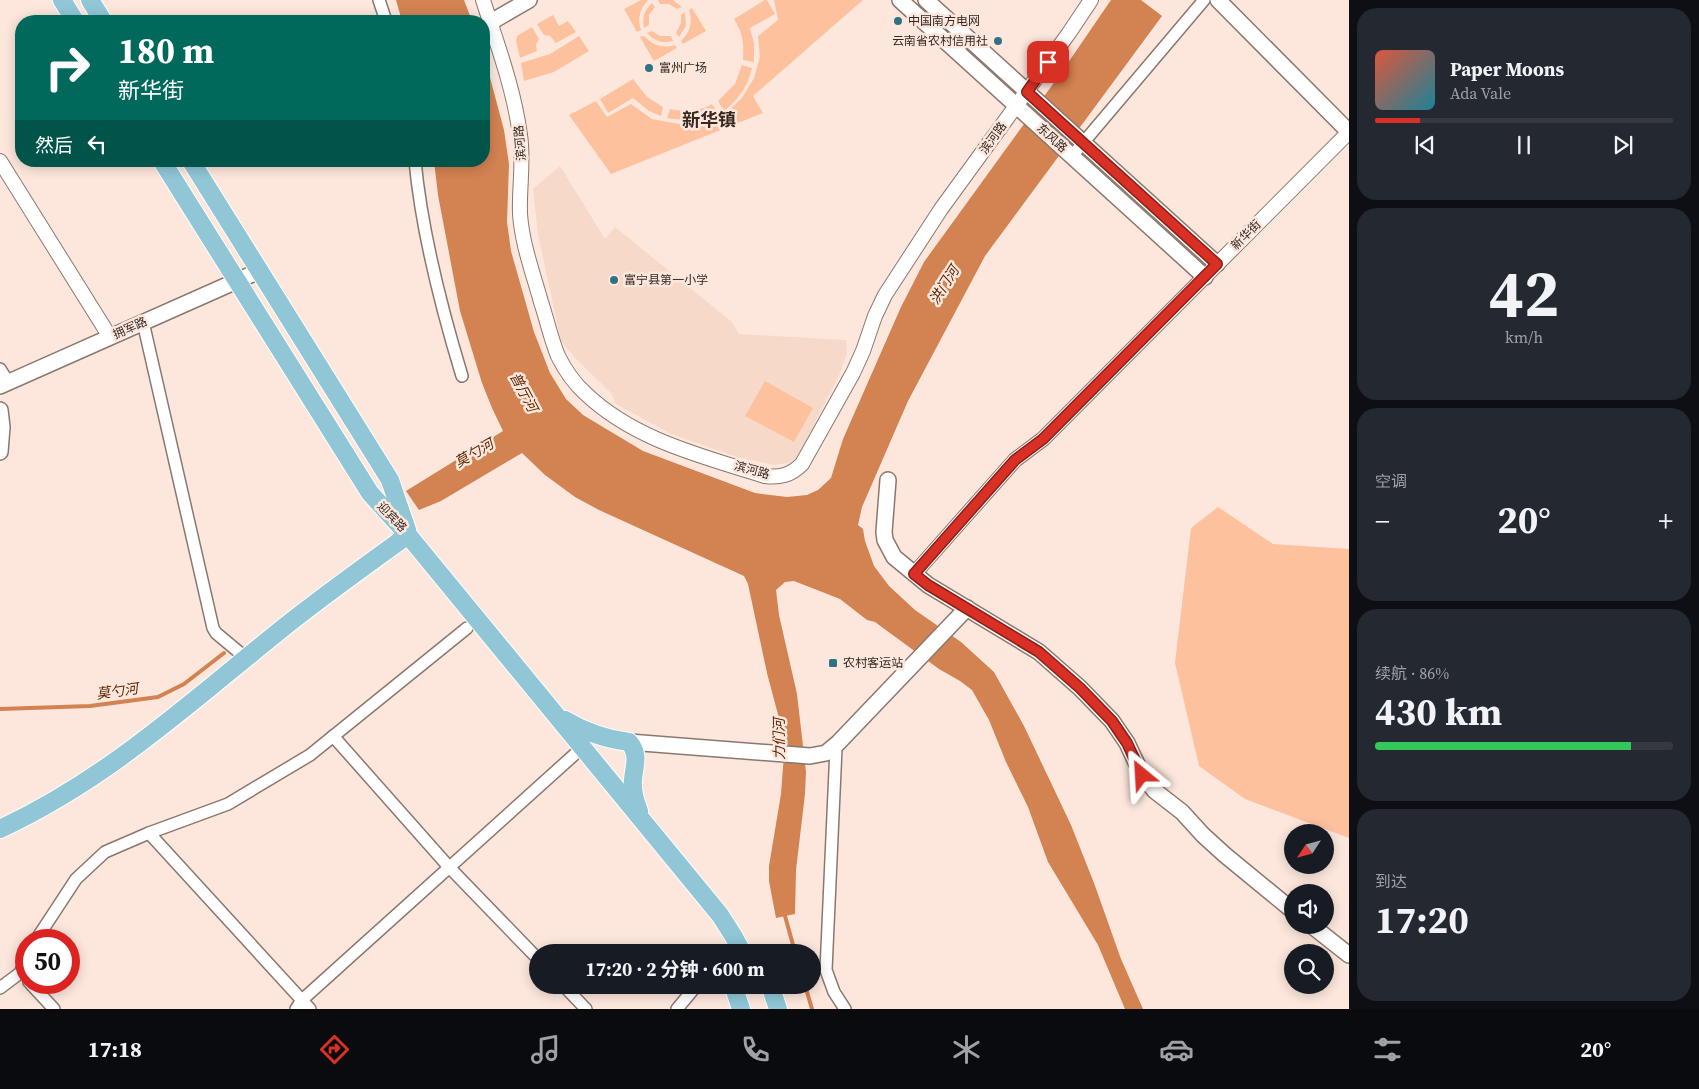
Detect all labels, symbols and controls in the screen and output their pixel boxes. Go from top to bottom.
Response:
place label: 中国南方电网 [908,13,980,29]
marker: 中国南方电网 [892,15,904,27]
text: 180 m [118,27,214,75]
place label: 云南省农村信用社 [892,33,988,49]
icon: right [35,35,100,100]
marker: 云南省农村信用社 [992,35,1004,47]
pin [1027,41,1069,83]
icon: arrive [1034,48,1062,76]
text: Paper Moons [1450,56,1564,82]
place label: 富州广场 [659,60,707,76]
marker: 富州广场 [643,62,655,74]
text: 新华街 [118,75,184,105]
text: Ada Vale [1450,82,1511,104]
district label: 新华镇 [682,107,736,132]
street label: 滨河路 [976,119,1010,157]
street label: 东风路 [1033,120,1071,156]
street label: 滨河路 [510,124,530,162]
icon: left [83,130,111,158]
icon: previous [1411,131,1439,159]
icon: pause [1510,131,1538,159]
icon: next [1609,131,1637,159]
text: 然后 [35,132,73,158]
street label: 新华街 [1228,217,1264,253]
text: 42 [1489,249,1559,338]
water label: 洪门河 [924,259,965,308]
place label: 富宁县第一小学 [624,272,708,288]
marker: 富宁县第一小学 [608,274,620,286]
street label: 拥军路 [110,313,150,343]
text: km/h [1505,326,1543,348]
water label: 普厅河 [505,369,544,418]
water label: 莫勺河 [451,432,500,472]
street label: 滨河路 [733,458,771,482]
text: 空调 [1375,470,1407,492]
text: 20° [1497,494,1551,546]
street label: 迎宾路 [374,498,410,536]
text: − [1375,502,1390,540]
text: + [1658,502,1673,540]
place label: 农村客运站 [843,655,903,671]
marker: 农村客运站 [827,657,839,669]
text: 续航 · 86% [1375,662,1449,684]
water label: 莫勺河 [95,678,142,704]
text: 430 km [1375,686,1502,738]
water label: 力们河 [769,715,789,760]
position arrow [1115,748,1167,800]
north arrow [1284,824,1334,874]
map controls [1284,824,1334,994]
text: 到达 [1375,870,1407,892]
button: sound [1284,884,1334,934]
text: 17:20 [1375,894,1469,946]
speed limit sign: 50 [15,929,80,994]
button: search [1284,944,1334,994]
text: 17:20 · 2 分钟 · 600 m [585,956,765,982]
icon: directions [317,1032,352,1067]
icon: music [528,1032,563,1067]
icon: phone [738,1032,773,1067]
icon: climate [949,1032,984,1067]
icon: car [1159,1032,1194,1067]
icon: filters [1370,1032,1405,1067]
text: 17:18 [88,1034,142,1064]
text: 20° [1580,1034,1611,1064]

